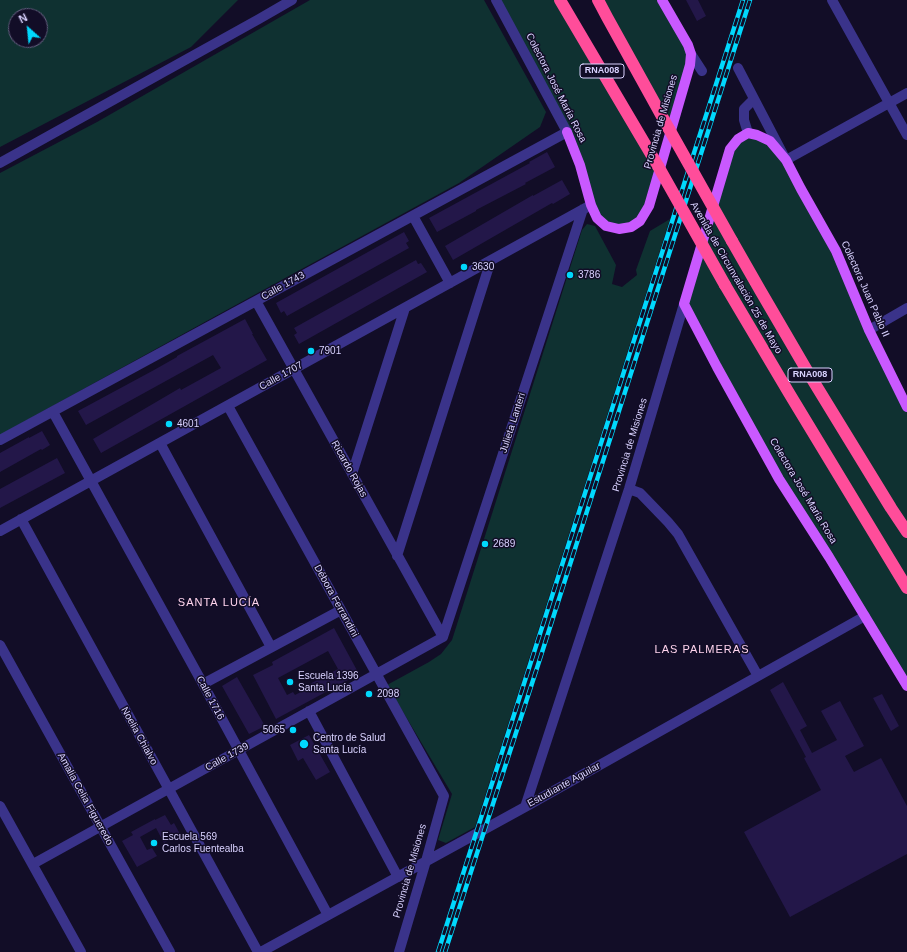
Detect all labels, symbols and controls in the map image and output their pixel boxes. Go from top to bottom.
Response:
north arrow [8,8,48,48]
text: N [17,11,29,25]
street label: Colectora José María Rosa [523,31,589,145]
road number: RNA008 [580,64,624,78]
street label: Provincia de Misiones [642,74,680,170]
street label: Avenida de Circunvalación 25 de Mayo [687,200,785,356]
street label: Colectora Juan Pablo II [838,239,892,339]
place label: 3630 [472,261,494,273]
marker: 3630 [459,262,469,272]
street label: Calle 1743 [259,269,307,303]
place label: 3786 [578,269,600,281]
marker: 3786 [565,270,575,280]
place label: 7901 [319,345,341,357]
marker: 7901 [306,346,316,356]
street label: Calle 1707 [257,359,305,393]
road number: RNA008 [788,368,832,382]
street label: Julieta Lanteri [498,392,528,454]
street label: Provincia de Misiones [610,397,650,493]
place label: 4601 [177,418,199,430]
marker: 4601 [164,419,174,429]
street label: Colectora José María Rosa [767,436,839,546]
street label: Ricardo Rojas [329,439,369,499]
place label: 2689 [493,538,515,550]
marker: 2689 [480,539,490,549]
street label: Débora Ferrandini [311,563,361,639]
district label: SANTA LUCÍA [178,596,260,610]
district label: LAS PALMERAS [655,643,749,657]
place label: Escuela 1396 Santa Lucía [298,670,359,694]
street label: Calle 1716 [193,674,227,722]
marker: Escuela 1396 Santa Lucía [285,677,295,687]
place label: 2098 [377,688,399,700]
marker: 2098 [364,689,374,699]
street label: Noelia Chialvo [118,705,160,767]
place label: 5065 [263,724,285,736]
marker: 5065 [288,725,298,735]
place label: Centro de Salud Santa Lucía [313,732,385,756]
marker: Centro de Salud Santa Lucía [298,738,310,750]
street label: Calle 1739 [203,740,251,774]
street label: Amalia Celia Figueredo [55,751,115,847]
street label: Estudiante Aguilar [526,760,602,810]
street label: Provincia de Misiones [391,823,429,919]
place label: Escuela 569 Carlos Fuentealba [162,831,244,854]
marker: Escuela 569 Carlos Fuentealba [149,838,159,848]

